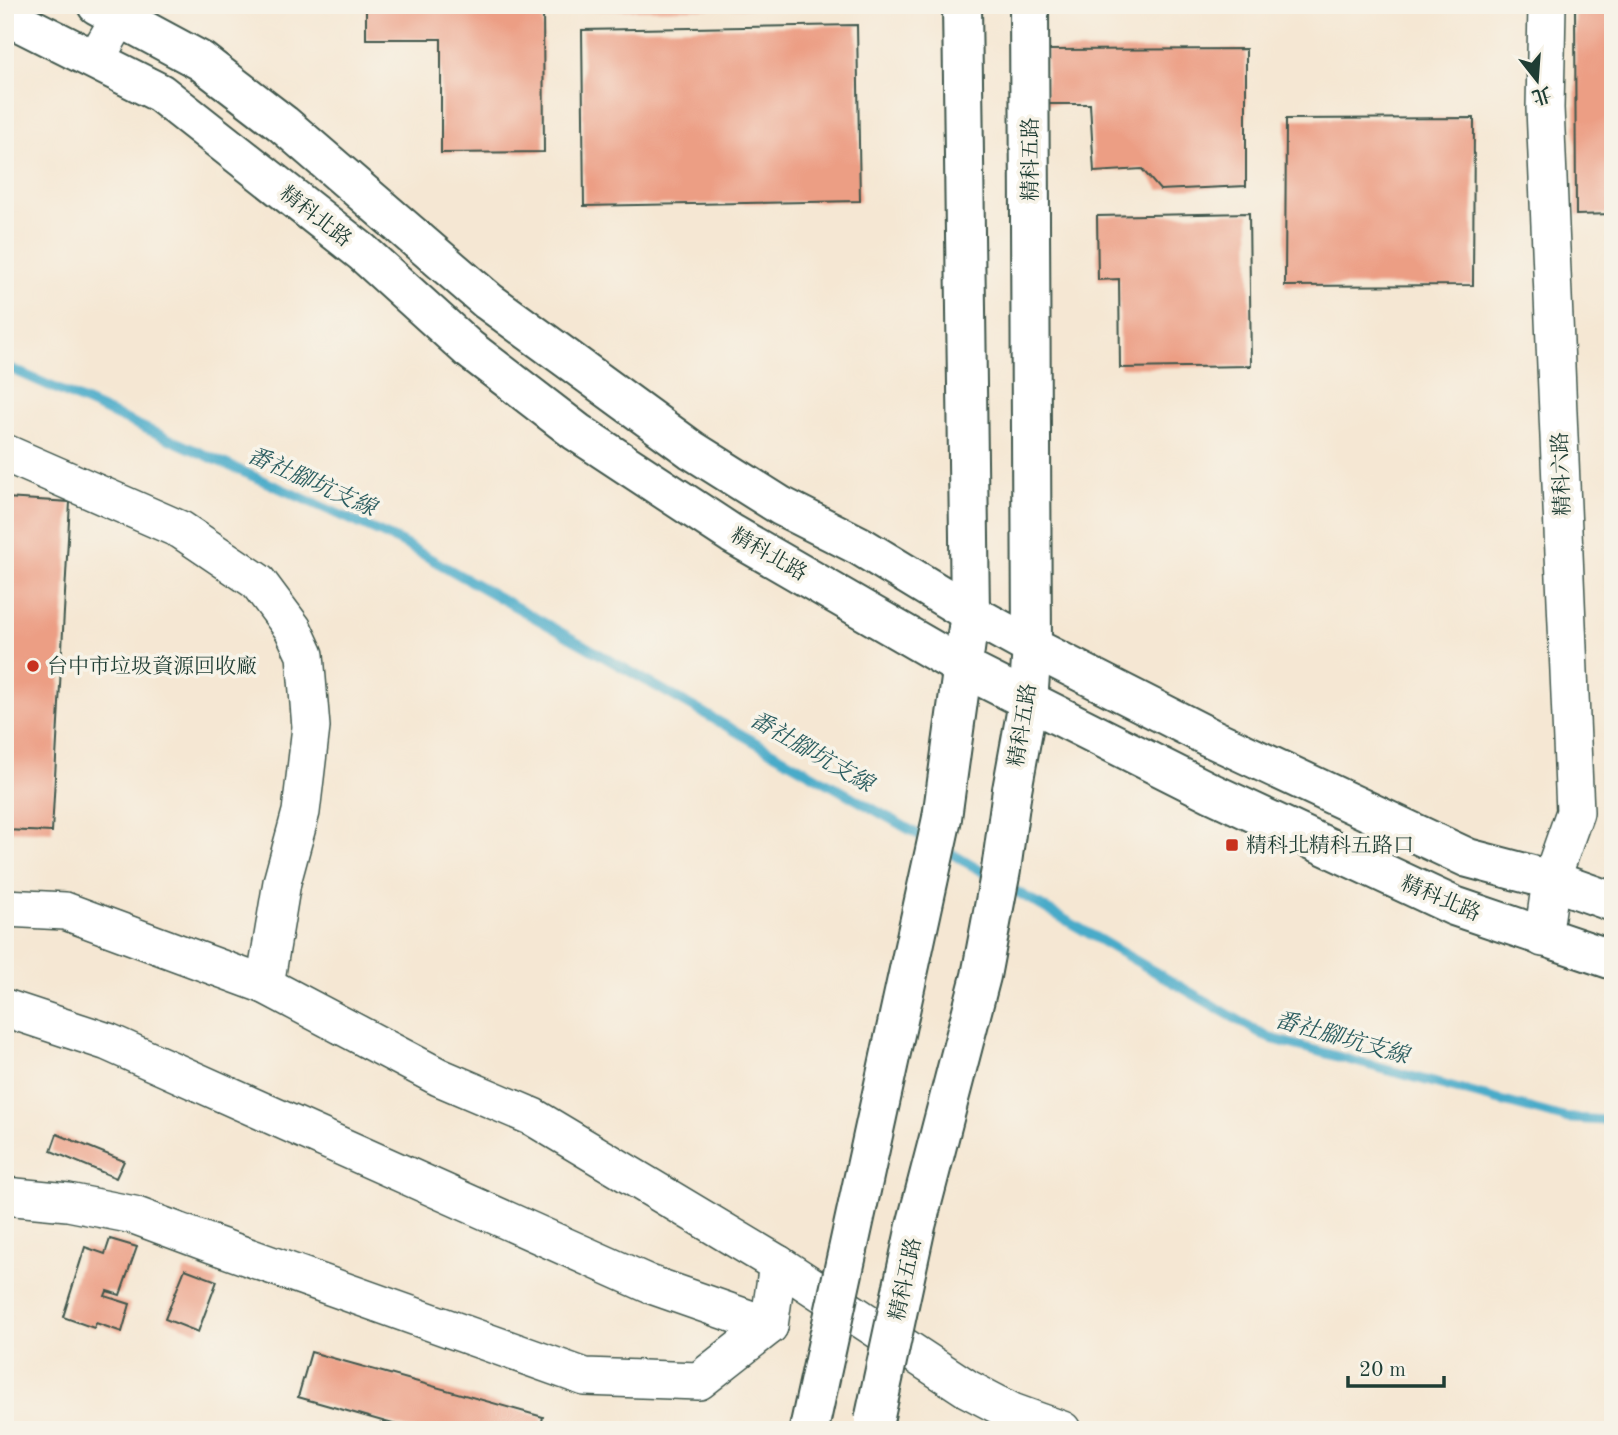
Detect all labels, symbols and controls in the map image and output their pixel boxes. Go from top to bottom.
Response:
north arrow [1502,46,1572,116]
text: 北 [1529,82,1554,108]
street label: 精科五路 [1019,117,1042,201]
street label: 精科北路 [276,181,356,251]
street label: 精科六路 [1549,432,1574,516]
water label: 番社腳坑支線 [244,442,382,522]
street label: 精科北路 [727,523,811,585]
place label: 台中市垃圾資源回收廠 [47,655,257,678]
marker: 台中市垃圾資源回收廠 [25,658,41,674]
street label: 精科五路 [1005,682,1040,768]
water label: 番社腳坑支線 [746,706,879,798]
place label: 精科北精科五路口 [1246,834,1414,857]
marker: 精科北精科五路口 [1224,837,1240,853]
street label: 精科北路 [1398,871,1484,925]
water label: 番社腳坑支線 [1272,1006,1414,1069]
street label: 精科五路 [886,1236,925,1323]
scale bar [1348,1344,1445,1388]
text: 20 m [1359,1360,1406,1381]

